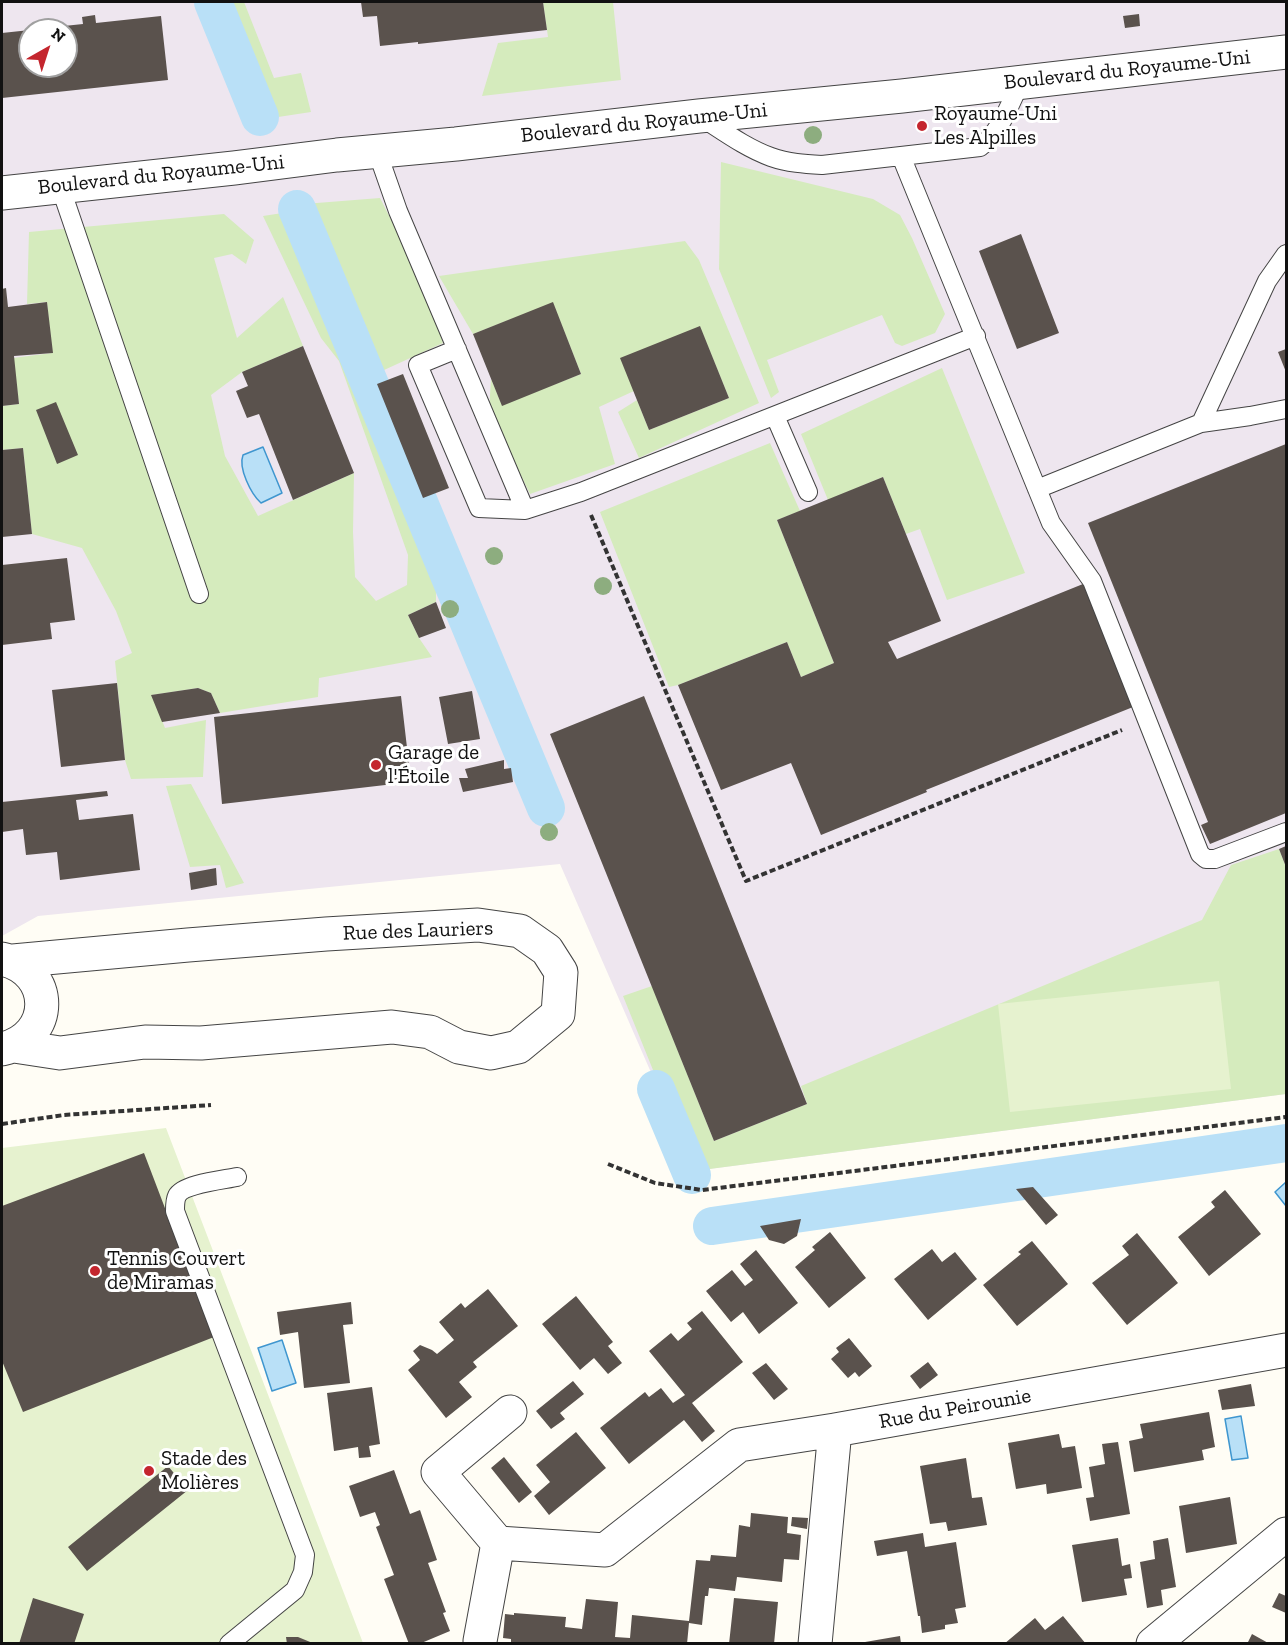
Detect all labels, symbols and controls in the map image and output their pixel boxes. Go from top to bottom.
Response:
north arrow [18,18,78,78]
text: N [48,24,69,46]
street label: Boulevard du Royaume-Uni [1003,45,1251,95]
street label: Boulevard du Royaume-Uni [520,98,768,148]
place label: Royaume-Uni Les Alpilles [934,101,1057,151]
marker: Royaume-Uni Les Alpilles [915,119,929,133]
street label: Boulevard du Royaume-Uni [37,150,285,200]
place label: Garage de l'Étoile [388,740,479,790]
marker: Garage de l'Étoile [369,758,383,772]
street label: Rue des Lauriers [342,916,494,946]
place label: Tennis Couvert de Miramas [107,1246,245,1296]
marker: Tennis Couvert de Miramas [88,1264,102,1278]
street label: Rue du Peirounie [877,1383,1033,1435]
place label: Stade des Molières [161,1446,247,1496]
marker: Stade des Molières [142,1464,156,1478]

